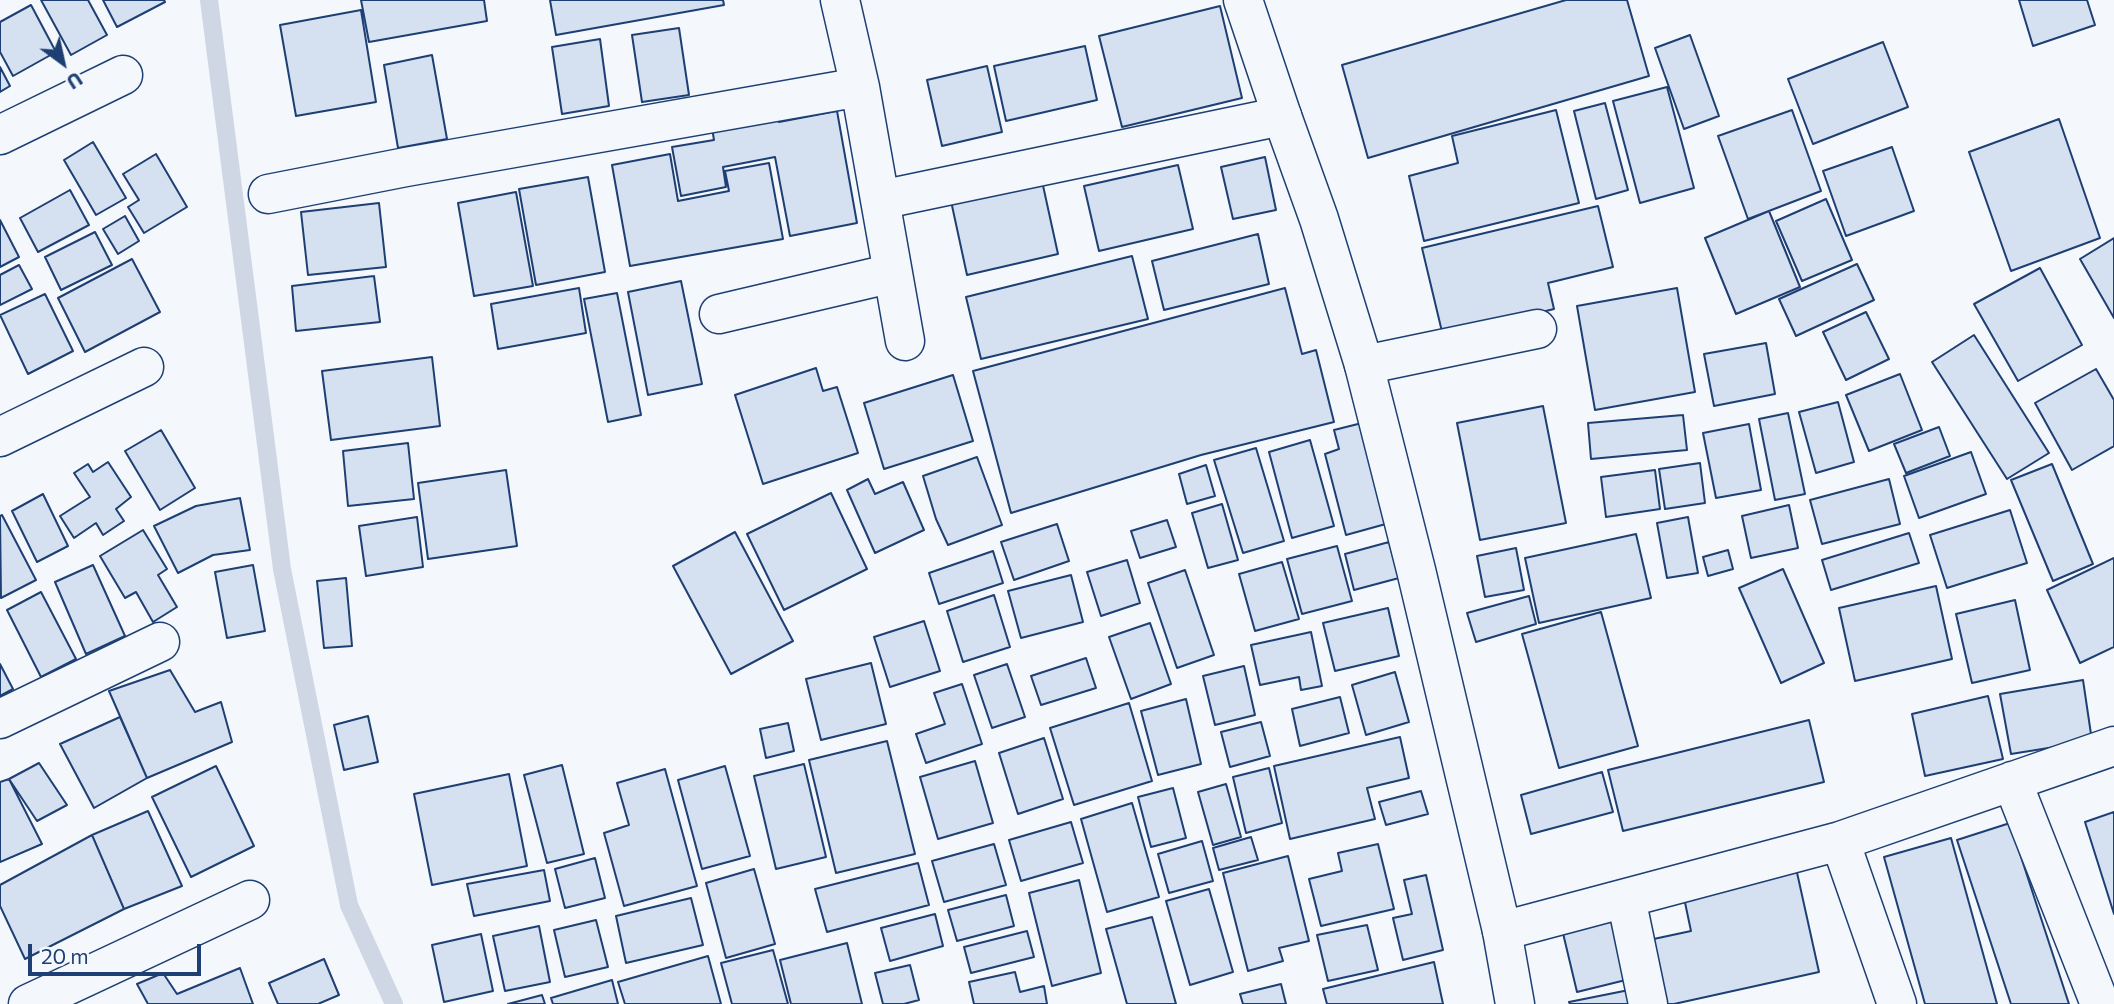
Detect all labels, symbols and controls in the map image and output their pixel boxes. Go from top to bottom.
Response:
north arrow [28,28,98,98]
text: U [63,68,87,94]
scale bar [32,930,205,974]
text: 20 m [41,943,89,968]

